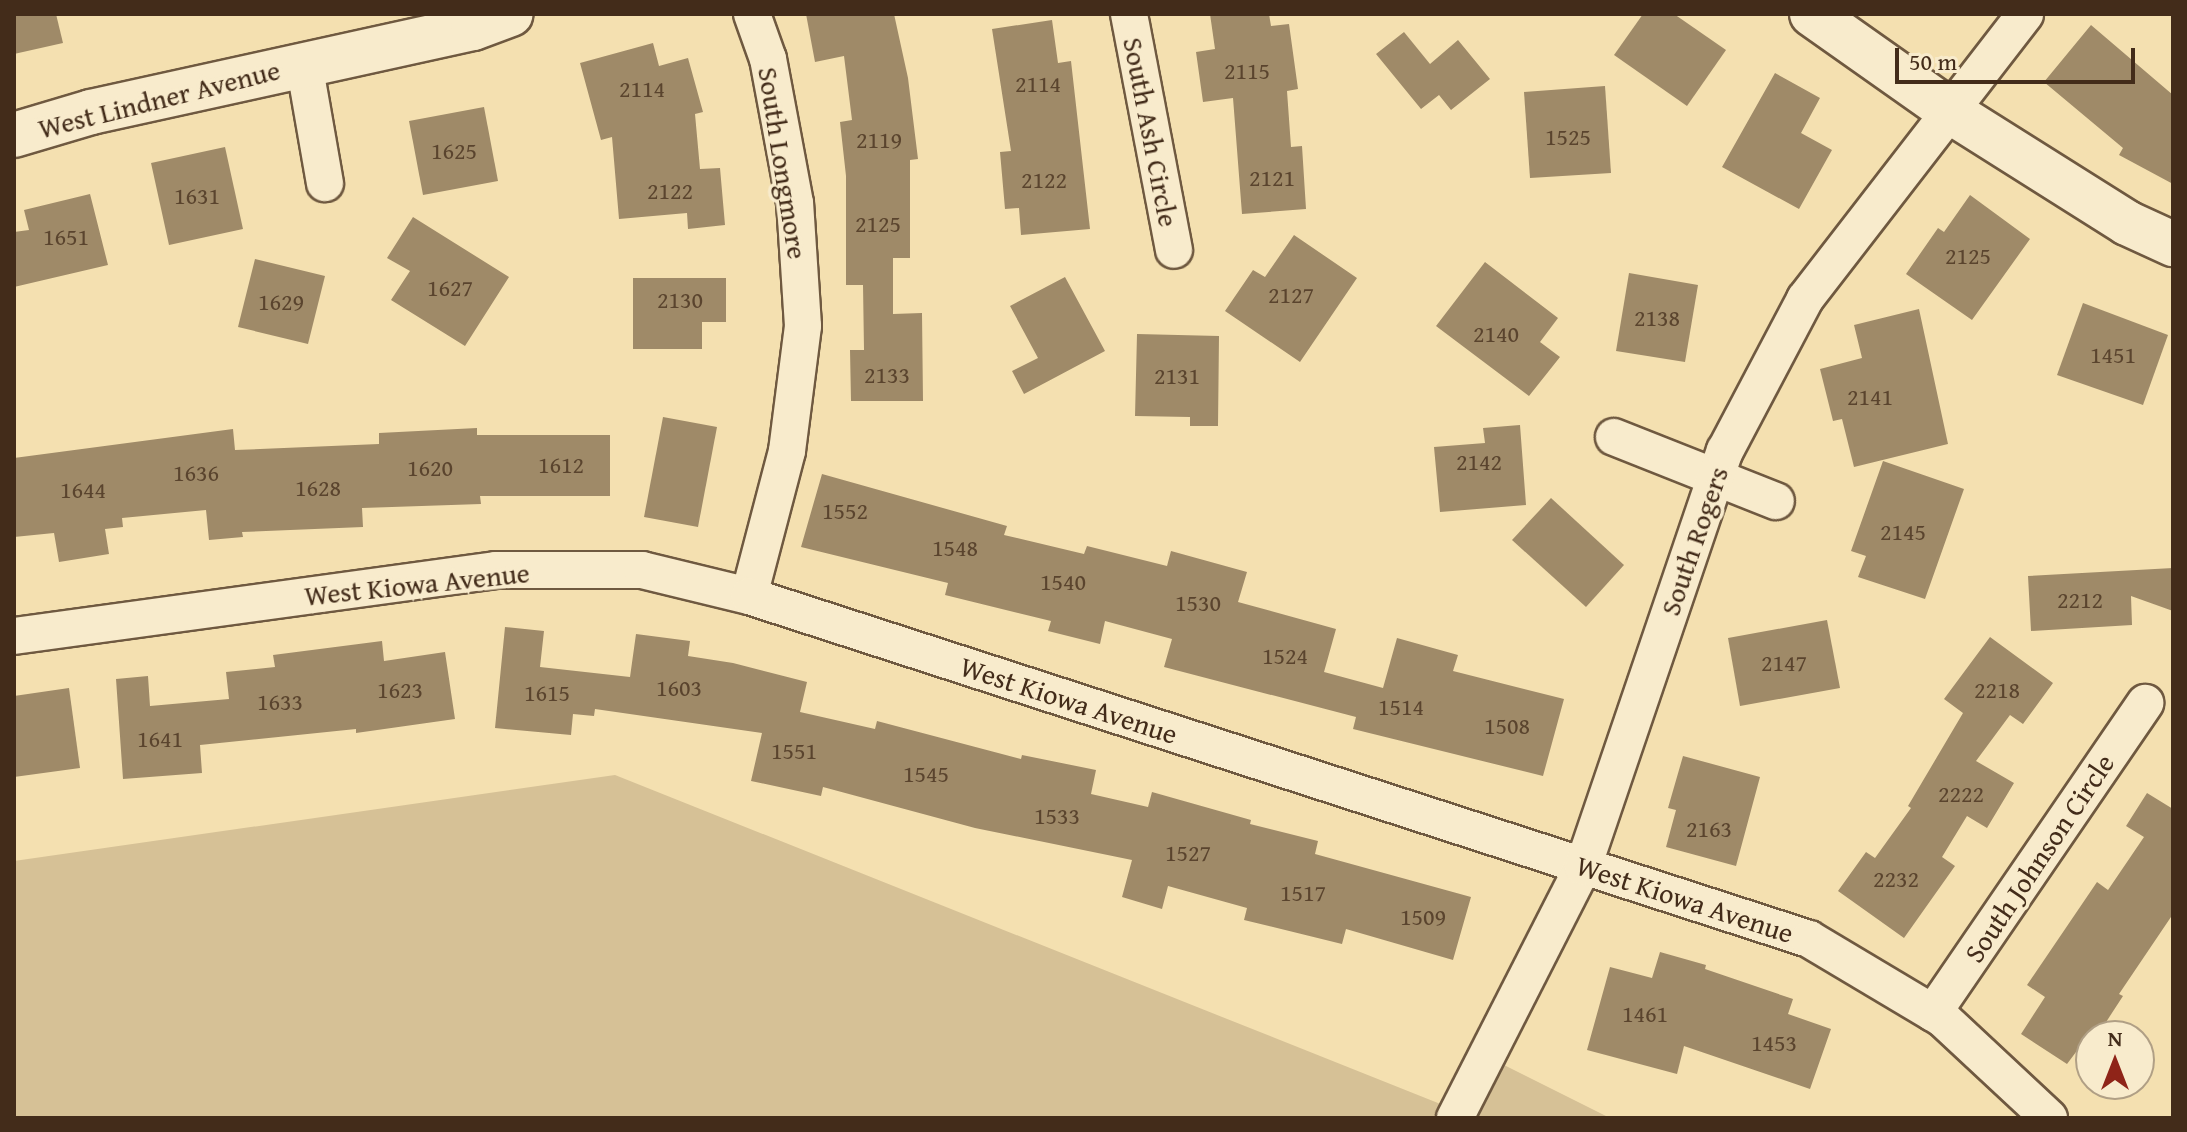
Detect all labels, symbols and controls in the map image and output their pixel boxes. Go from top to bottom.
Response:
scale bar [1899,32,2139,82]
street label: South Ash Circle [1116,35,1186,229]
text: 50 m [1909,44,1957,79]
street label: West Lindner Avenue [35,53,283,145]
house number: 2115 [1224,57,1270,85]
street label: South Longmore [751,65,815,261]
house number: 2114 [1015,70,1061,98]
house number: 2114 [619,75,665,103]
house number: 1525 [1545,123,1591,151]
house number: 2119 [856,126,902,154]
house number: 1625 [431,137,477,165]
house number: 2121 [1249,164,1295,192]
house number: 2122 [1021,166,1067,194]
house number: 2122 [647,177,693,205]
house number: 1631 [174,182,220,210]
house number: 2125 [855,210,901,238]
house number: 1651 [43,223,89,251]
house number: 2125 [1945,242,1991,270]
house number: 1627 [427,274,473,302]
house number: 2127 [1268,281,1314,309]
house number: 2130 [657,286,703,314]
house number: 1629 [258,288,304,316]
house number: 2138 [1634,304,1680,332]
house number: 2140 [1473,320,1519,348]
house number: 1451 [2090,341,2136,369]
house number: 2133 [864,361,910,389]
house number: 2131 [1154,362,1200,390]
house number: 2141 [1847,383,1893,411]
house number: 2142 [1456,448,1502,476]
house number: 1612 [538,451,584,479]
house number: 1620 [407,454,453,482]
house number: 1636 [173,459,219,487]
street label: South Rogers [1653,462,1735,620]
house number: 1628 [295,474,341,502]
house number: 1644 [60,476,106,504]
house number: 1552 [822,497,868,525]
house number: 2145 [1880,518,1926,546]
house number: 1548 [932,534,978,562]
street label: West Kiowa Avenue [303,555,531,613]
house number: 1540 [1040,568,1086,596]
house number: 2212 [2057,586,2103,614]
house number: 1530 [1175,589,1221,617]
house number: 1524 [1262,642,1308,670]
street label: West Kiowa Avenue [956,649,1182,751]
house number: 2147 [1761,649,1807,677]
house number: 1603 [656,674,702,702]
house number: 1623 [377,676,423,704]
house number: 2218 [1974,676,2020,704]
house number: 1615 [524,679,570,707]
house number: 1633 [257,688,303,716]
house number: 1514 [1378,693,1424,721]
house number: 1508 [1484,712,1530,740]
house number: 1641 [137,725,183,753]
house number: 1551 [771,737,817,765]
street label: South Johnson Circle [1957,748,2121,968]
house number: 1545 [903,760,949,788]
house number: 2222 [1938,780,1984,808]
house number: 1533 [1034,802,1080,830]
house number: 2163 [1686,815,1732,843]
house number: 1527 [1165,839,1211,867]
street label: West Kiowa Avenue [1572,848,1798,950]
house number: 2232 [1873,865,1919,893]
house number: 1517 [1280,879,1326,907]
house number: 1509 [1400,903,1446,931]
house number: 1461 [1622,1000,1668,1028]
north arrow [2075,1020,2155,1100]
text: N [2108,1022,2122,1054]
house number: 1453 [1751,1029,1797,1057]

